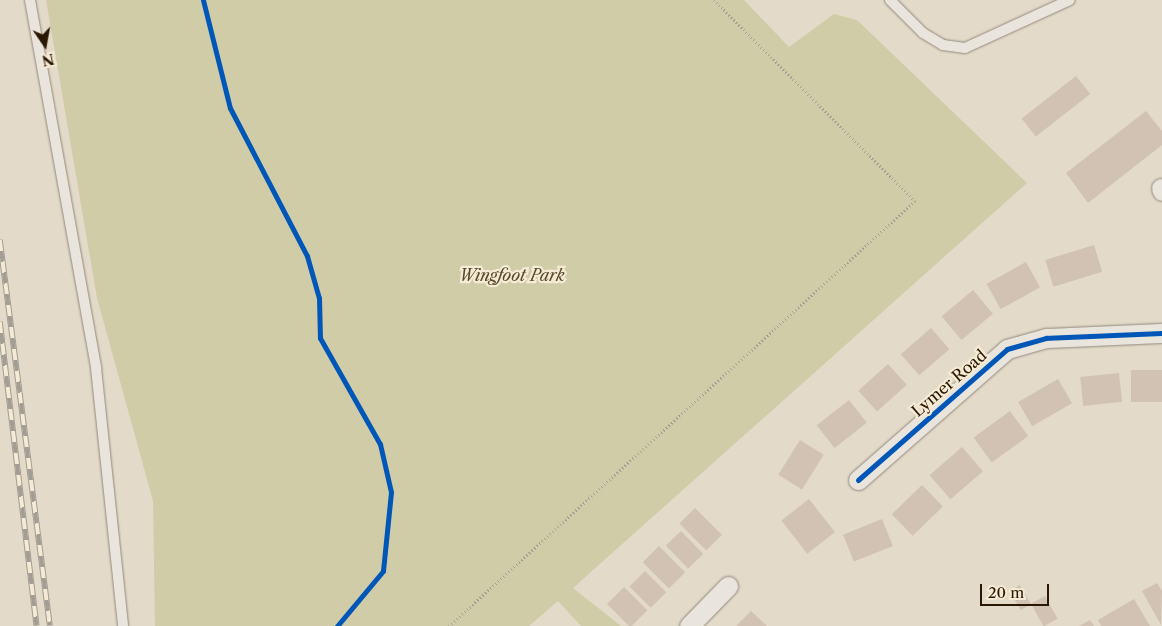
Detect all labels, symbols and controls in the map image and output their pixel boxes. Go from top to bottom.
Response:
north arrow [20,20,70,70]
text: N [40,50,56,70]
park label: Wingfoot Park [459,265,565,285]
street label: Lymer Road [908,345,990,421]
scale bar [982,574,1051,606]
text: 20 m [988,583,1024,602]

